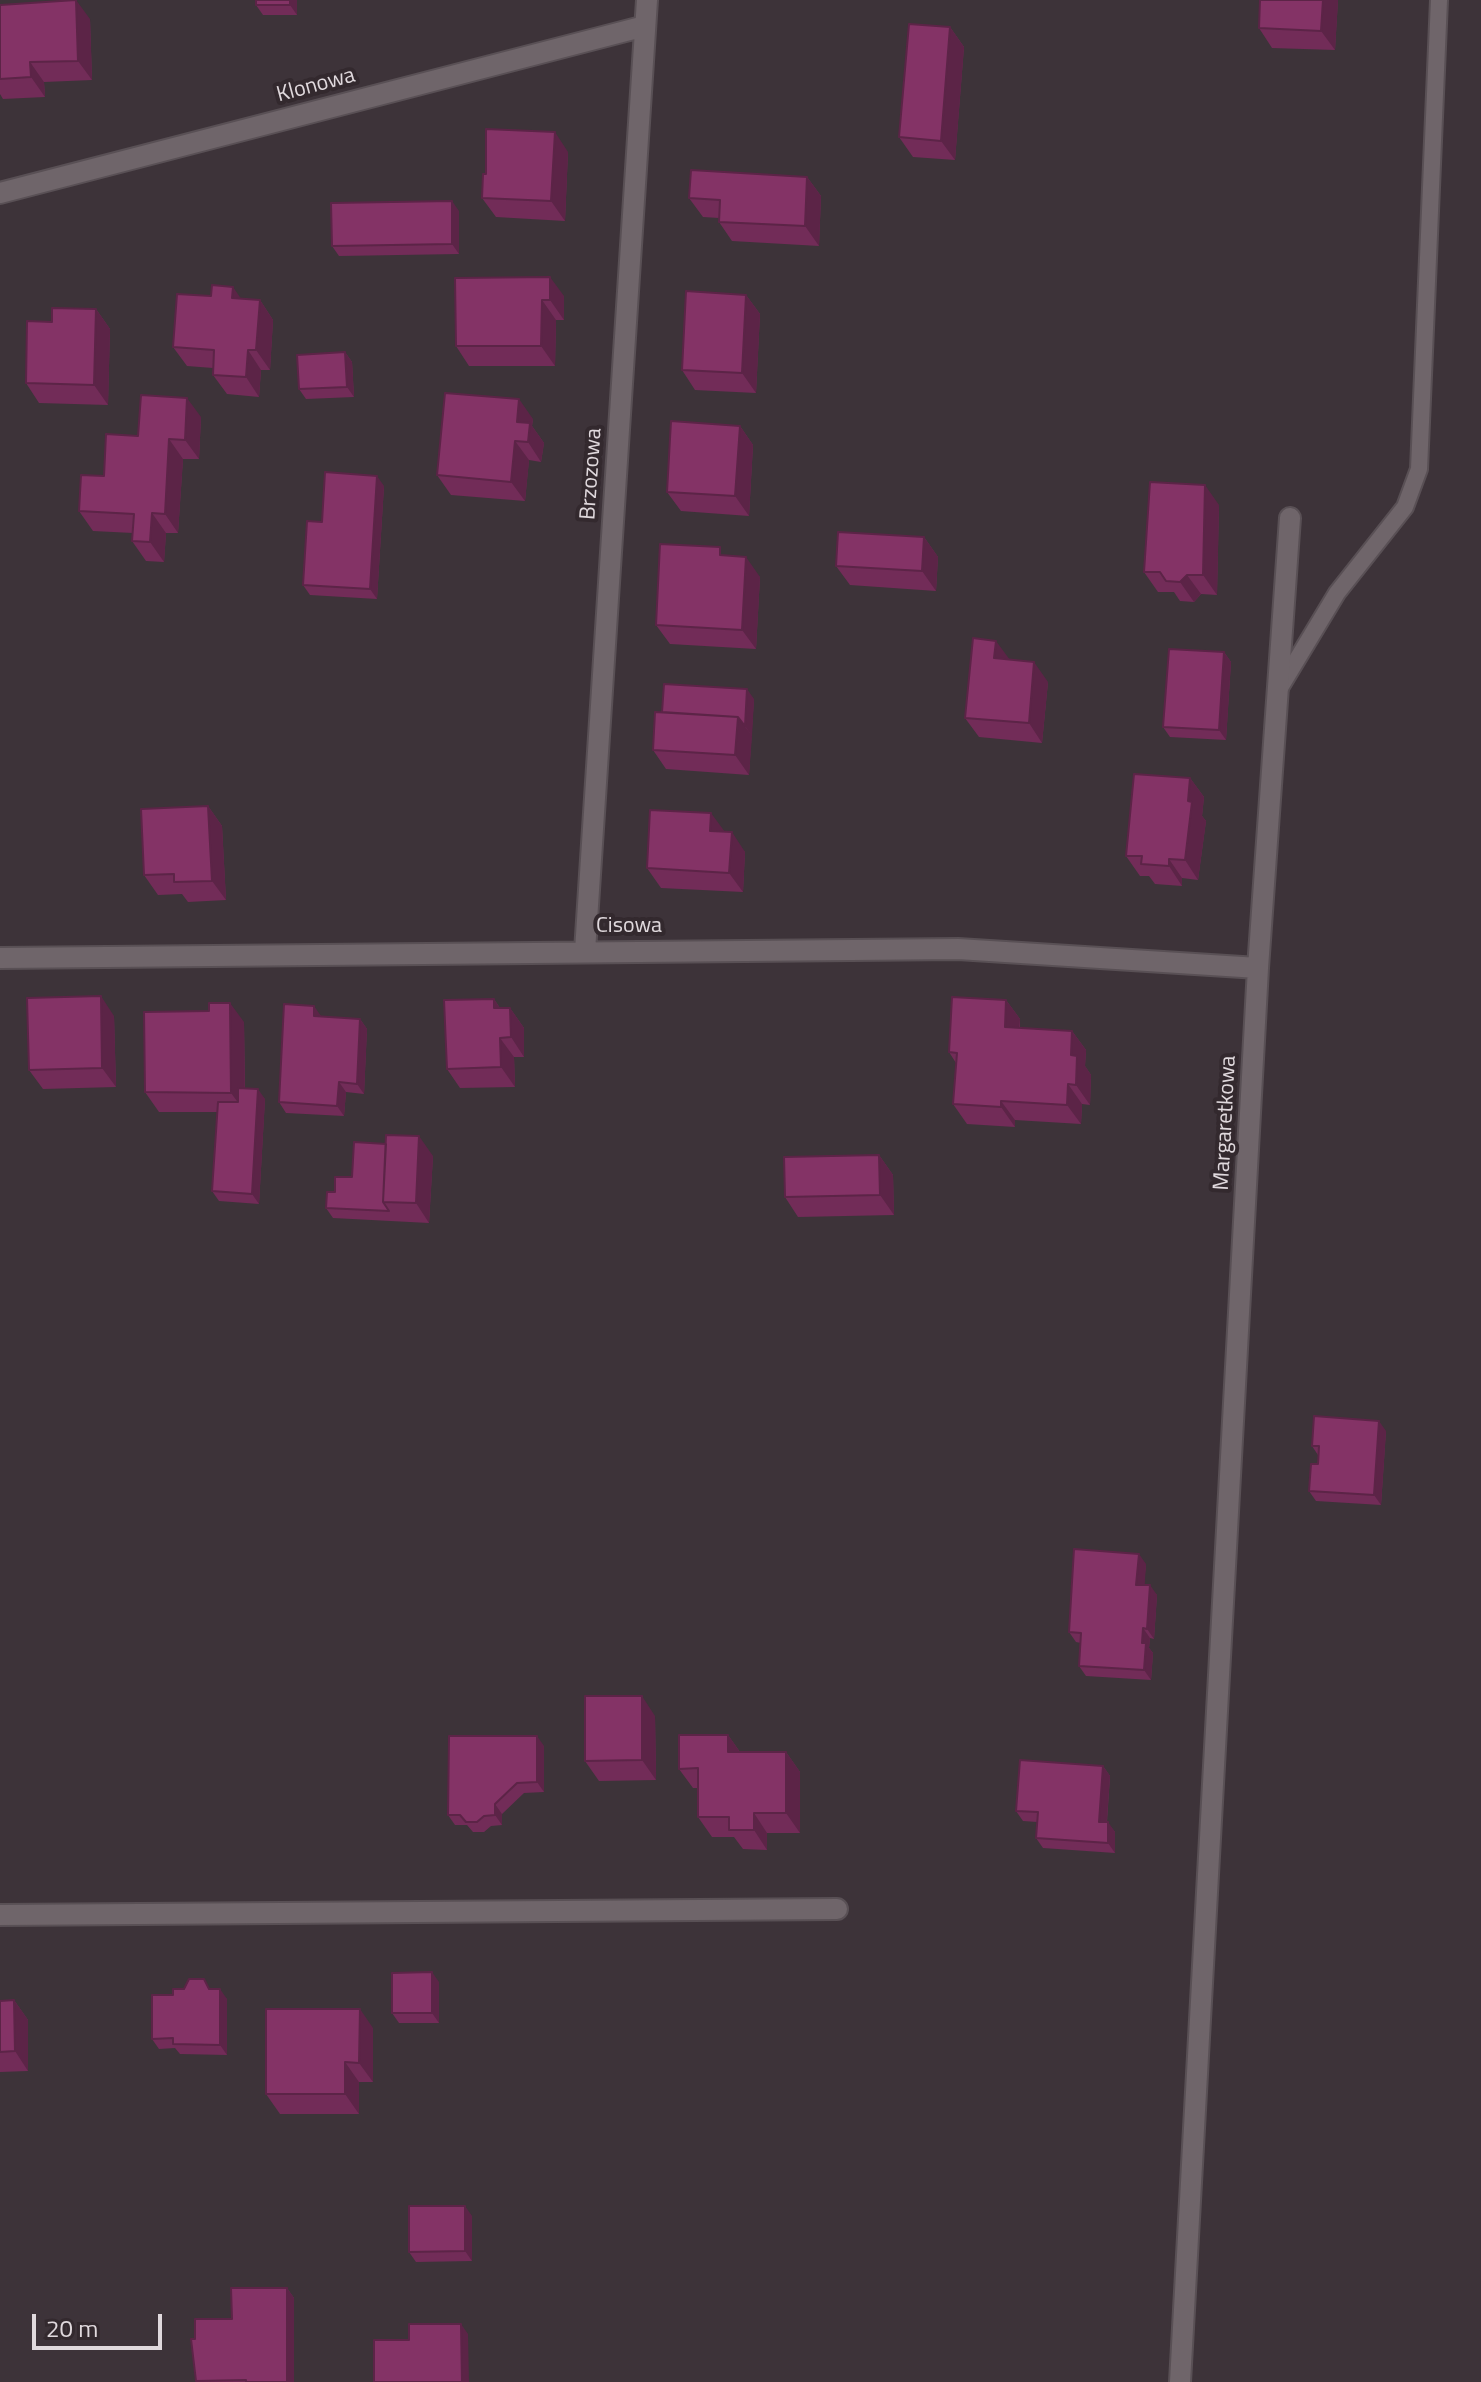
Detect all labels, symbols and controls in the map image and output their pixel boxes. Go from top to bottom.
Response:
street label: Klonowa [274,63,358,109]
street label: Brzozowa [576,427,608,521]
street label: Cisowa [596,914,662,940]
street label: Margaretkowa [1209,1055,1243,1191]
scale bar [36,2298,166,2348]
text: 20 m [46,2310,98,2346]

